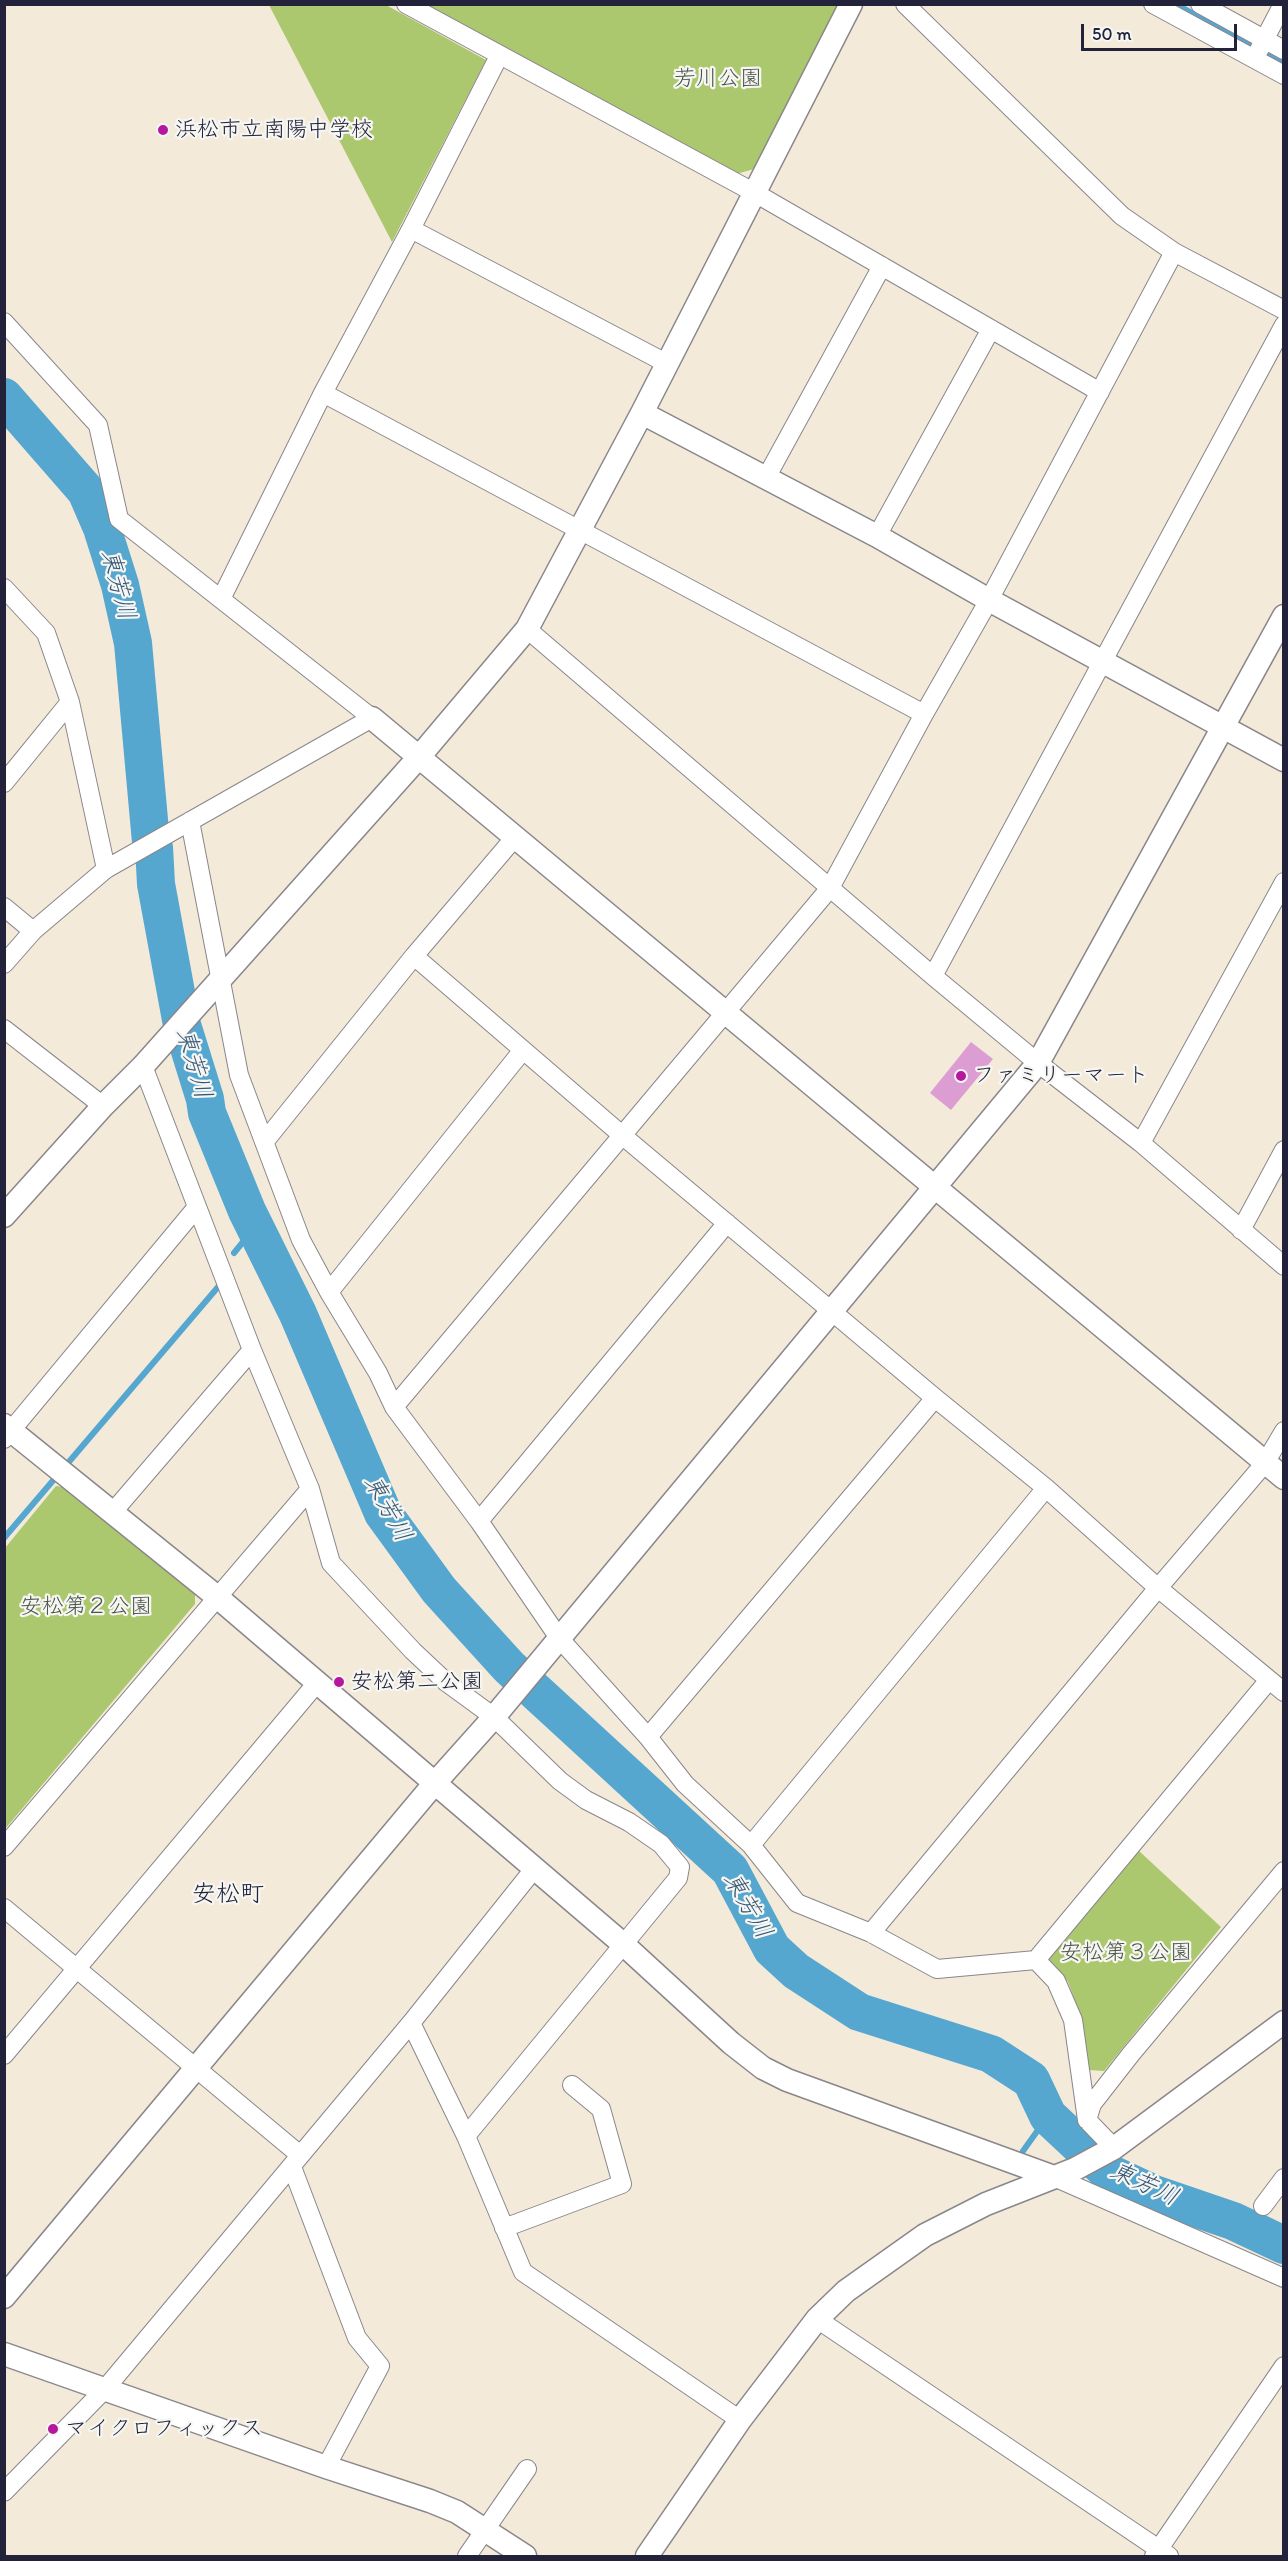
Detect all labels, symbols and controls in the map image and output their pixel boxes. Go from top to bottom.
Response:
scale bar [1084,12,1240,50]
text: 50 m [1092,23,1132,45]
park label: 芳川公園 [674,66,762,92]
place label: 浜松市立南陽中学校 [175,117,373,143]
marker: 浜松市立南陽中学校 [156,123,170,137]
water label: 東芳川 [94,546,140,624]
water label: 東芳川 [169,1025,217,1103]
place label: ファミリーマート [973,1063,1149,1089]
marker: ファミリーマート [954,1069,968,1083]
water label: 東芳川 [357,1471,417,1547]
park label: 安松第２公園 [20,1594,152,1620]
place label: 安松第二公園 [351,1669,483,1695]
marker: 安松第二公園 [332,1675,346,1689]
water label: 東芳川 [717,1868,777,1944]
district label: 安松町 [192,1881,264,1909]
park label: 安松第３公園 [1060,1940,1192,1966]
water label: 東芳川 [1105,2157,1183,2213]
place label: マイクロフィックス [65,2416,263,2442]
marker: マイクロフィックス [46,2422,60,2436]

